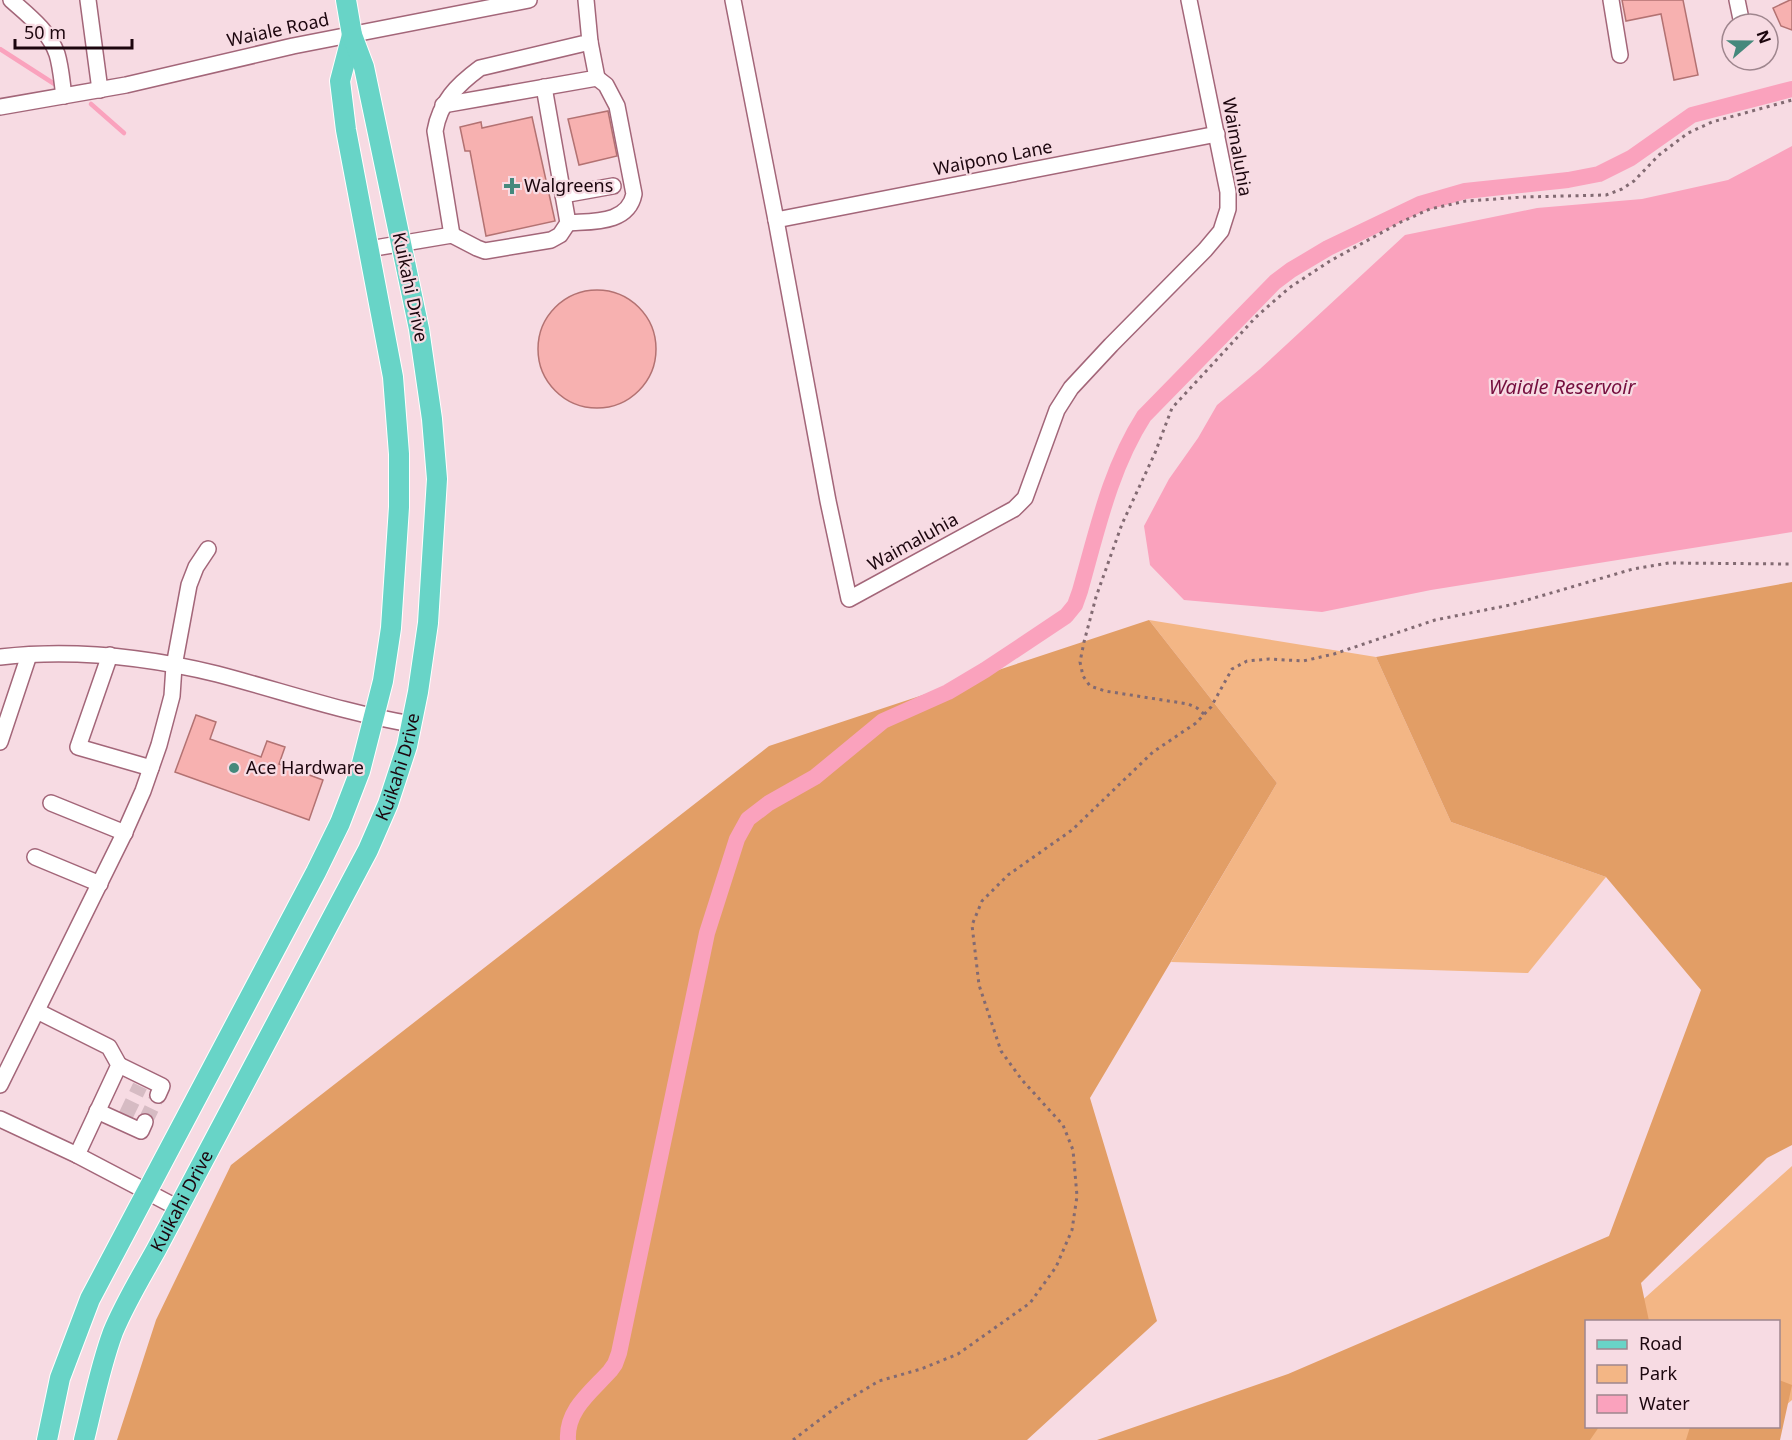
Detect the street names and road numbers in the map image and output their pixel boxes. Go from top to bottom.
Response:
street label: Waiale Road [224,6,331,52]
street label: Waimaluhia [1218,96,1258,198]
street label: Waipono Lane [931,134,1054,180]
street label: Kuikahi Drive [388,230,434,344]
street label: Waimaluhia [863,506,962,576]
street label: Kuikahi Drive [369,711,424,824]
street label: Kuikahi Drive [144,1146,218,1255]

